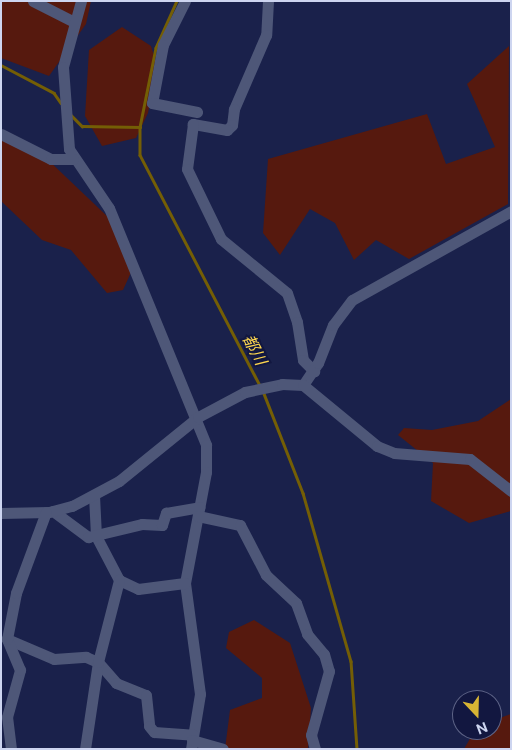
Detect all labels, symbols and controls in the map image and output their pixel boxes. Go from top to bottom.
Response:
water label: 都川 [238,331,270,369]
north arrow [452,690,502,740]
text: N [474,719,490,737]

